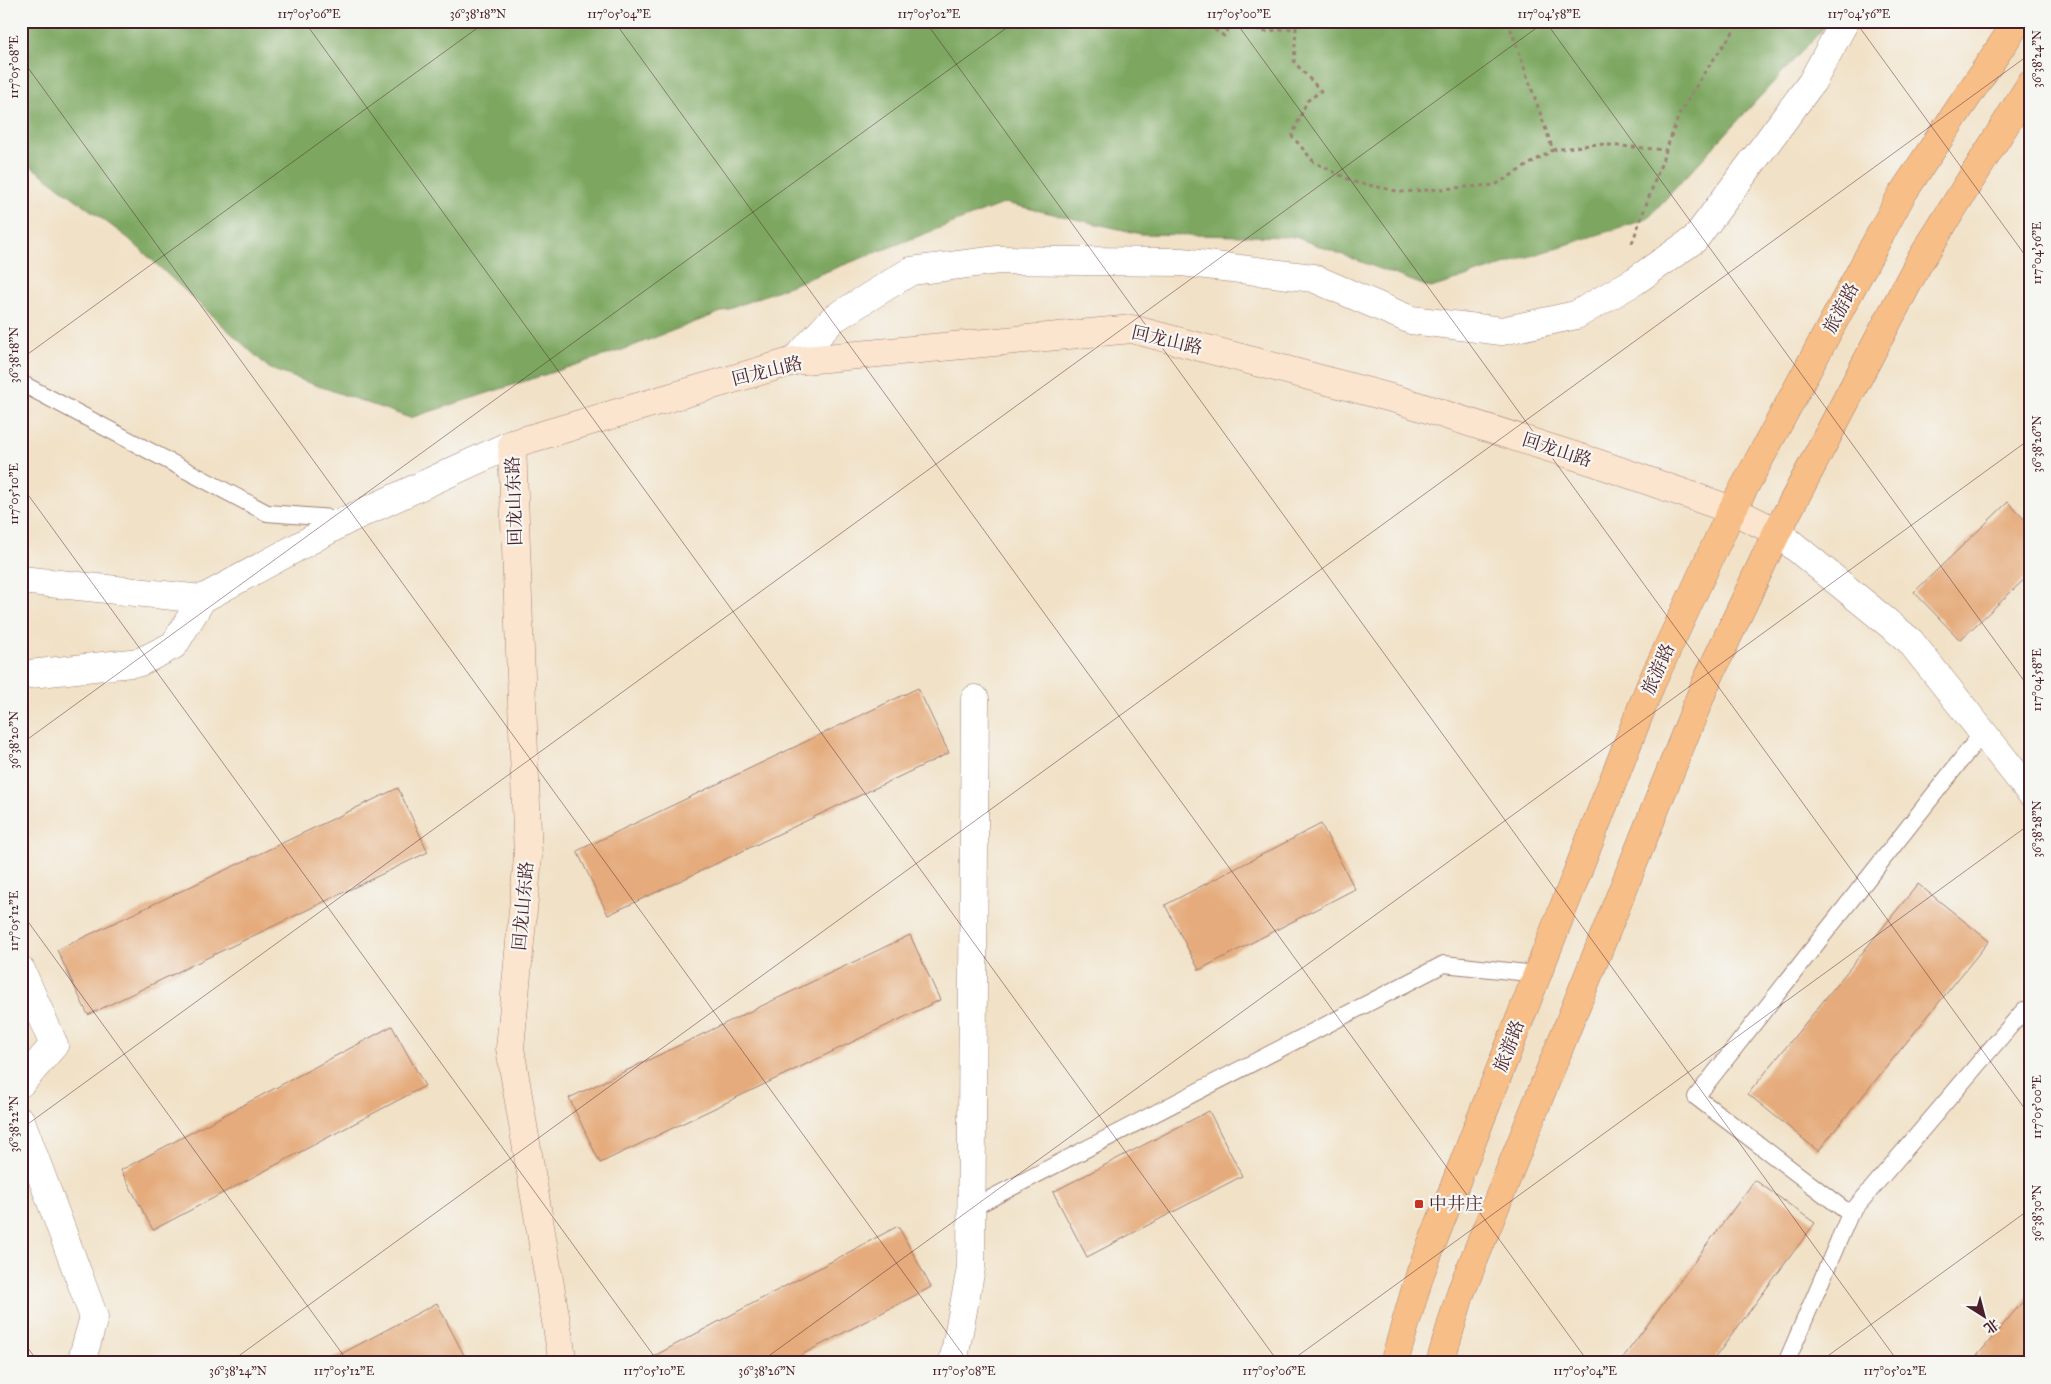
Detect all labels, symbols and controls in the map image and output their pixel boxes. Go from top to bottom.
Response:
text: 117°05'06"E [277,7,341,21]
text: 36°38'18"N [450,7,506,21]
text: 117°05'04"E [587,7,651,21]
text: 117°05'02"E [898,7,961,21]
text: 117°05'00"E [1207,7,1271,21]
text: 117°04'58"E [1517,7,1581,21]
text: 117°04'56"E [1828,7,1891,21]
text: 36°38'24"N [2030,30,2044,88]
text: 117°05'08"E [7,35,21,99]
text: 117°04'56"E [2030,221,2044,284]
street label: 旅游路 [1819,279,1863,337]
street label: 回龙山路 [1129,321,1205,359]
text: 36°38'18"N [7,327,21,383]
street label: 回龙山路 [729,352,805,390]
text: 36°38'26"N [2030,415,2044,473]
street label: 回龙山路 [1519,428,1595,472]
street label: 回龙山东路 [501,456,527,546]
text: 117°05'10"E [7,463,21,525]
street label: 旅游路 [1637,640,1679,698]
text: 117°04'58"E [2030,648,2044,712]
text: 36°38'20"N [7,711,21,769]
text: 36°38'28"N [2030,800,2044,858]
street label: 回龙山东路 [508,860,538,952]
text: 117°05'12"E [7,890,21,951]
street label: 旅游路 [1489,1017,1529,1075]
text: 117°05'00"E [2030,1075,2044,1139]
text: 36°38'22"N [7,1095,21,1153]
text: 36°38'30"N [2030,1184,2044,1242]
place label: 中井庄 [1429,1193,1483,1215]
marker: 中井庄 [1413,1198,1425,1210]
north arrow [1958,1292,2008,1342]
text: 北 [1981,1315,2002,1337]
text: 36°38'24"N [209,1364,267,1378]
text: 117°05'12"E [314,1364,375,1378]
text: 117°05'10"E [623,1364,685,1378]
text: 36°38'26"N [738,1364,796,1378]
text: 117°05'08"E [932,1364,996,1378]
text: 117°05'06"E [1242,1364,1306,1378]
text: 117°05'04"E [1553,1364,1617,1378]
text: 117°05'02"E [1864,1364,1927,1378]

